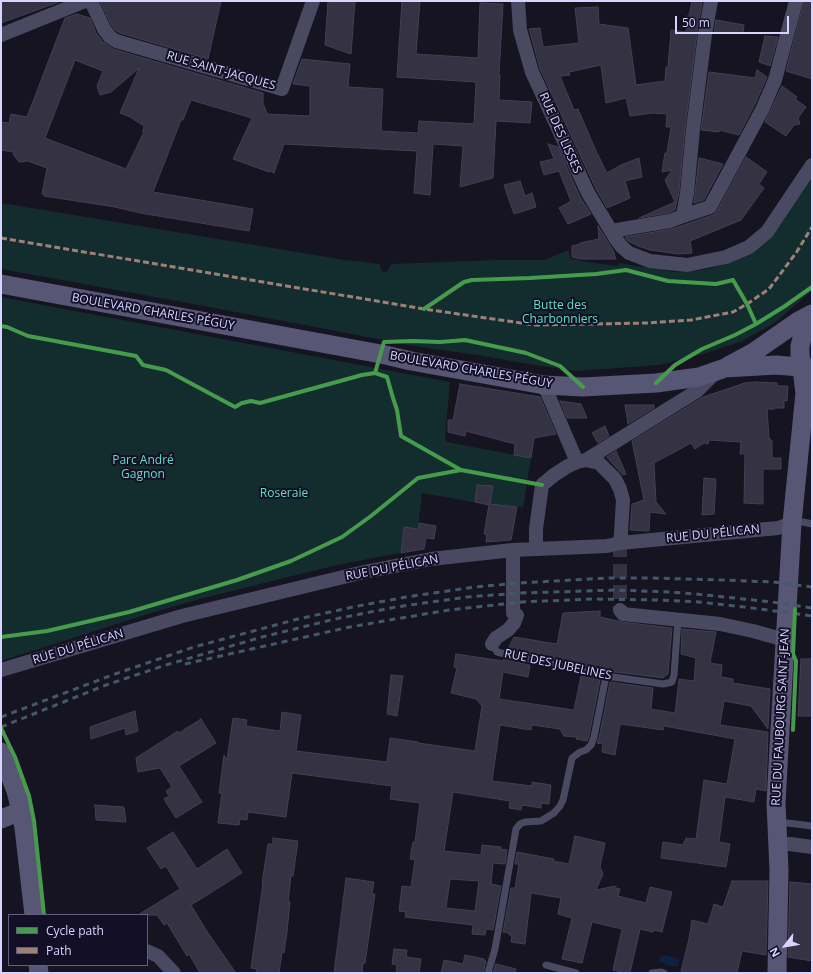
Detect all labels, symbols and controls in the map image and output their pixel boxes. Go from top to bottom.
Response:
scale bar [677,8,791,34]
text: 50 m [682,14,710,31]
street label: RUE SAINT-JACQUES [165,49,277,93]
street label: RUE DES LISSES [536,90,584,176]
street label: BOULEVARD CHARLES PÉGUY [71,291,235,333]
park label: Butte des Charbonniers [522,299,598,327]
street label: BOULEVARD CHARLES PÉGUY [389,349,553,391]
park label: Parc André Gagnon [112,454,174,482]
park label: Roseraie [260,487,308,501]
street label: RUE DU PÉLICAN [665,522,761,546]
street label: RUE DU PÉLICAN [344,552,440,584]
street label: RUE DU PÉLICAN [31,626,125,668]
street label: RUE DU FAUBOURG SAINT-JEAN [769,628,793,806]
street label: RUE DES JUBELINES [503,647,613,683]
legend [8,914,148,966]
text: Cycle path [46,922,104,939]
north arrow [765,926,805,966]
text: Path [46,942,72,959]
text: N [766,945,783,960]

